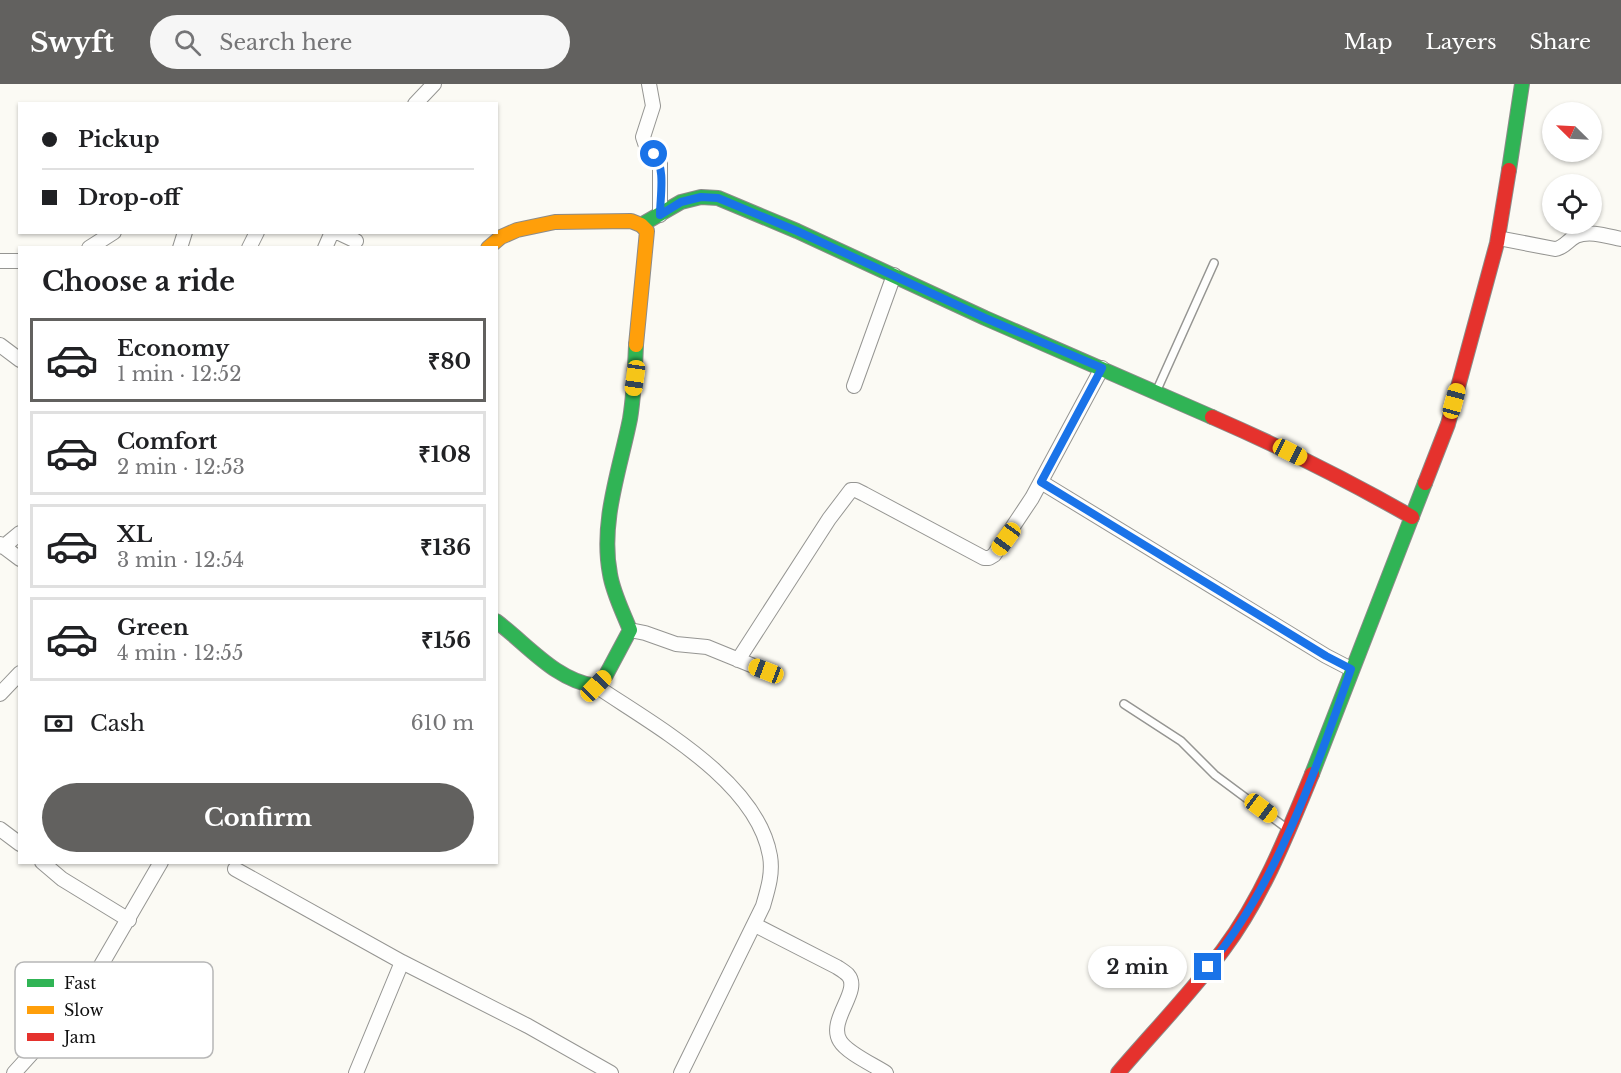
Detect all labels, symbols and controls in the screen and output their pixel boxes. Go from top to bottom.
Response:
search box [150,15,570,69]
text: Swyft [30,25,114,60]
icon: search [171,26,204,59]
text: Search here [219,29,352,56]
text: Map [1344,29,1393,55]
text: Layers [1426,29,1497,55]
text: Share [1530,29,1591,55]
north arrow [1542,102,1602,162]
map controls [1542,102,1602,234]
text: Pickup [78,126,160,153]
route start [640,140,667,167]
button: locate [1542,174,1602,234]
text: Drop-off [78,184,180,211]
text: Choose a ride [42,265,235,298]
icon: car [45,333,99,387]
text: Economy [117,335,229,362]
text: ₹80 [428,348,471,375]
car [624,359,646,397]
text: 1 min · 12:52 [117,362,242,386]
car [1441,381,1467,421]
icon: car [45,426,99,480]
text: Comfort [117,428,217,455]
car [1270,436,1310,468]
text: ₹108 [418,441,471,468]
text: 2 min · 12:53 [117,455,245,479]
icon: car [45,519,99,573]
car [988,519,1024,559]
text: XL [117,521,152,548]
text: ₹136 [420,534,471,561]
text: 3 min · 12:54 [117,548,244,572]
icon: car [45,612,99,666]
text: Green [117,614,189,641]
text: ₹156 [421,627,471,654]
text: 4 min · 12:55 [117,641,243,665]
car [746,656,786,686]
car [577,667,615,705]
icon: cash [42,707,75,740]
text: Cash [90,710,145,737]
text: 610 m [411,711,474,735]
button: Confirm [42,783,474,852]
car [1241,790,1281,826]
callout: 2 min [1088,946,1187,988]
route end [1194,953,1221,980]
text: 2 min [1106,955,1169,979]
legend [15,962,213,1058]
text: Fast [64,973,96,993]
text: Slow [64,1000,104,1020]
text: Jam [62,1027,96,1047]

